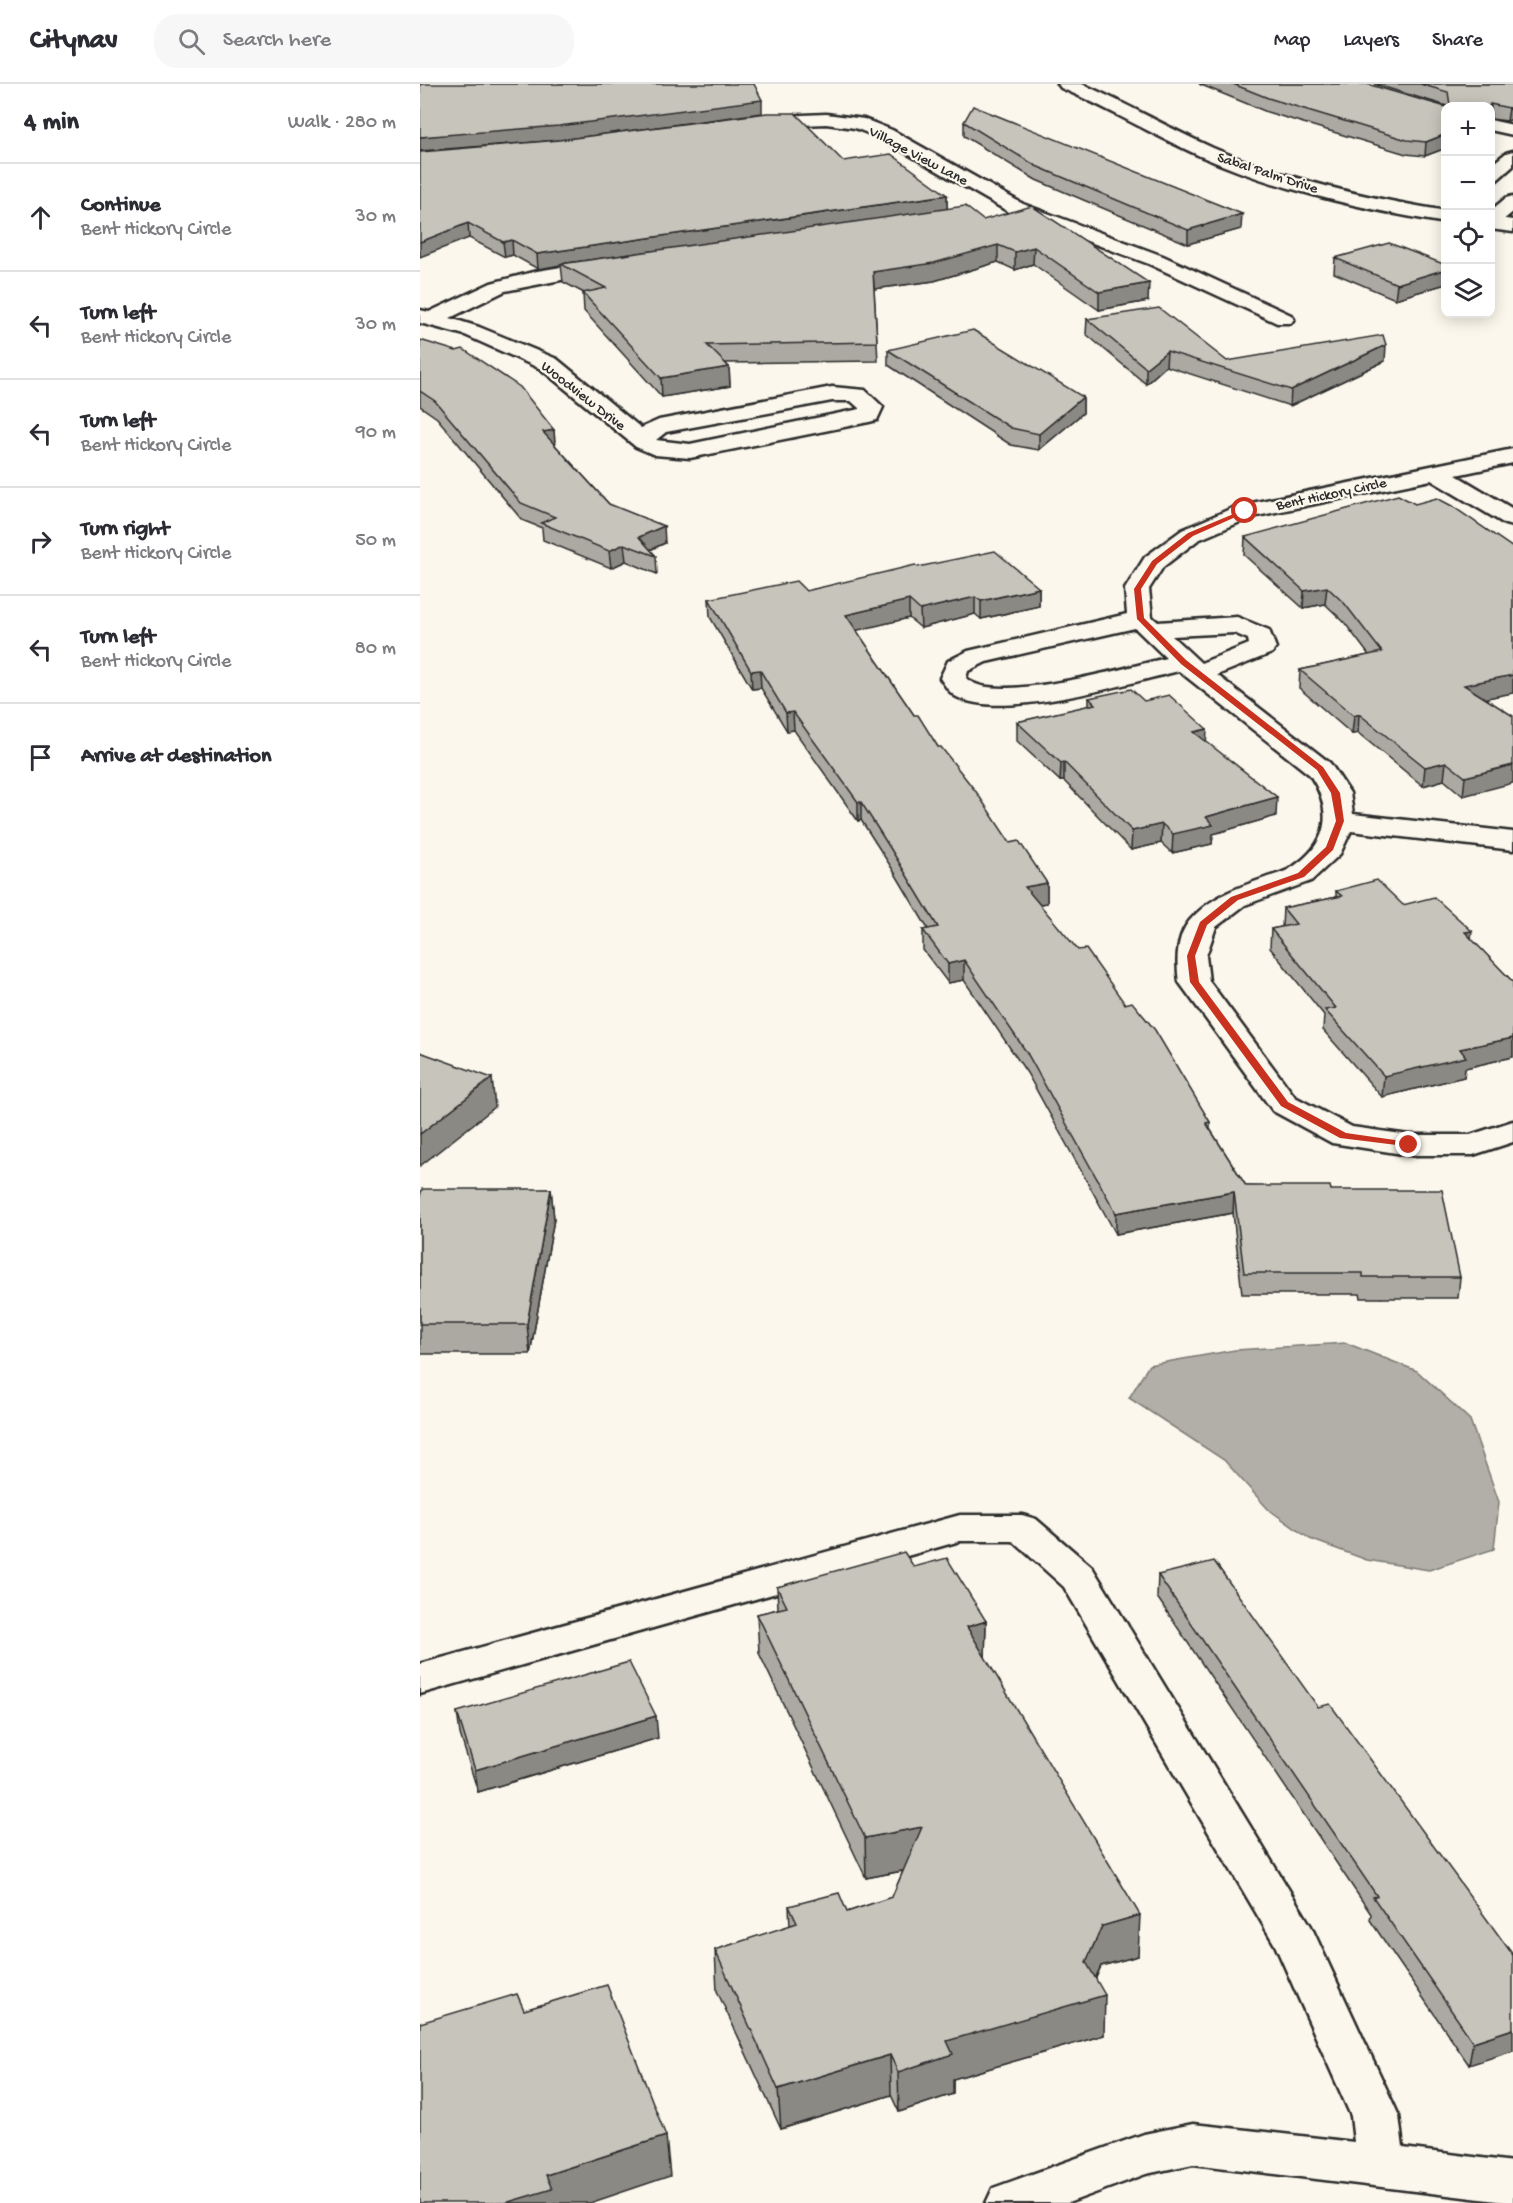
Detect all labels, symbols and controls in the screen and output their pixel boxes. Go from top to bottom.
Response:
search box [154,14,574,68]
text: Citynav [30,25,118,58]
icon: search [175,25,208,58]
text: Search here [223,28,331,54]
text: Map [1274,29,1310,54]
text: Layers [1343,29,1399,54]
text: Share [1432,29,1483,54]
map controls [1441,102,1495,318]
button: + [1441,102,1495,156]
text: 4 min [24,108,79,139]
text: Walk · 280 m [288,112,396,135]
street label: Village View Lane [865,123,971,191]
street label: Sabal Palm Drive [1215,149,1320,199]
button: − [1441,156,1495,210]
text: Continue [81,193,161,219]
icon: ahead [24,201,57,234]
text: 30 m [355,206,396,229]
button: locate [1441,210,1495,264]
text: Bent Hickory Circle [81,219,231,242]
button: layers [1441,264,1495,318]
text: Turn left [81,301,155,327]
icon: left [24,309,57,342]
text: 30 m [355,314,396,337]
text: Bent Hickory Circle [81,327,231,350]
street label: Woodview Drive [537,358,629,435]
text: Turn left [81,409,155,435]
icon: left [24,417,57,450]
text: 90 m [356,422,396,445]
text: Bent Hickory Circle [81,435,231,458]
street label: Bent Hickory Circle [1273,474,1389,516]
route start [1231,497,1257,523]
text: Turn right [81,517,169,543]
icon: right [24,525,57,558]
text: 50 m [355,530,396,553]
text: Bent Hickory Circle [81,543,231,566]
text: Turn left [81,625,155,651]
icon: left [24,633,57,666]
text: 80 m [355,638,396,661]
text: Bent Hickory Circle [81,651,231,674]
icon: arrive [24,741,57,774]
text: Arrive at destination [81,744,271,770]
route end [1395,1131,1421,1157]

